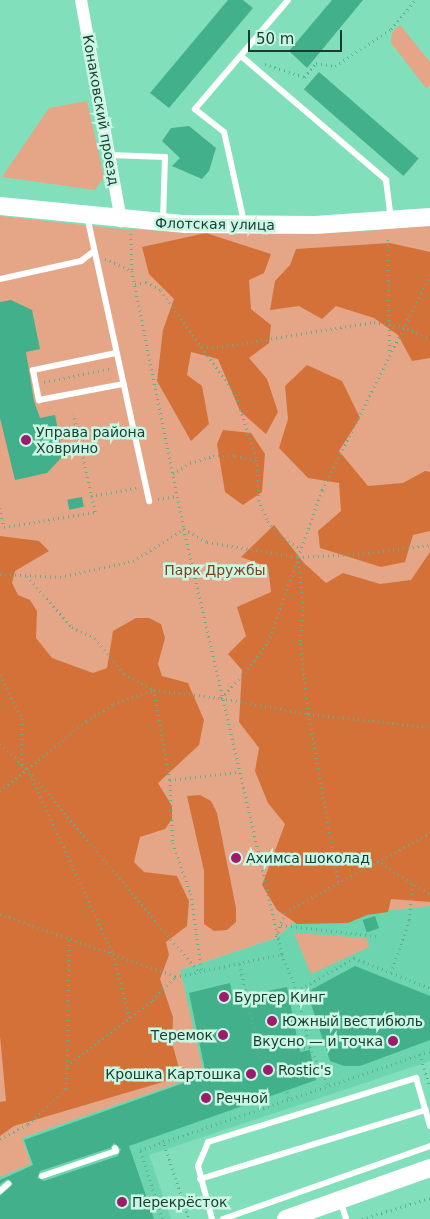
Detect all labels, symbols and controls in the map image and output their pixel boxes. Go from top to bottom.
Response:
scale bar [250,20,344,52]
text: 50 m [256,30,294,48]
street label: Конаковский проезд [79,33,123,187]
street label: Флотская улица [155,215,275,233]
place label: Управа района Ховрино [36,424,145,457]
marker: Управа района Ховрино [20,434,32,446]
park label: Парк Дружбы [164,562,266,578]
place label: Ахимса шоколад [246,850,370,866]
marker: Ахимса шоколад [230,852,242,864]
place label: Бургер Кинг [234,989,326,1005]
marker: Бургер Кинг [218,991,230,1003]
place label: Южный вестибюль [282,1013,423,1029]
marker: Южный вестибюль [266,1015,278,1027]
place label: Теремок [151,1027,213,1043]
marker: Теремок [217,1029,229,1041]
place label: Вкусно — и точка [253,1033,383,1049]
marker: Вкусно — и точка [387,1035,399,1047]
place label: Rostic's [278,1062,331,1078]
marker: Rostic's [262,1064,274,1076]
place label: Крошка Картошка [105,1066,241,1082]
marker: Крошка Картошка [245,1068,257,1080]
place label: Речной [216,1090,268,1106]
marker: Речной [200,1092,212,1104]
place label: Перекрёсток [132,1194,227,1210]
marker: Перекрёсток [116,1196,128,1208]

